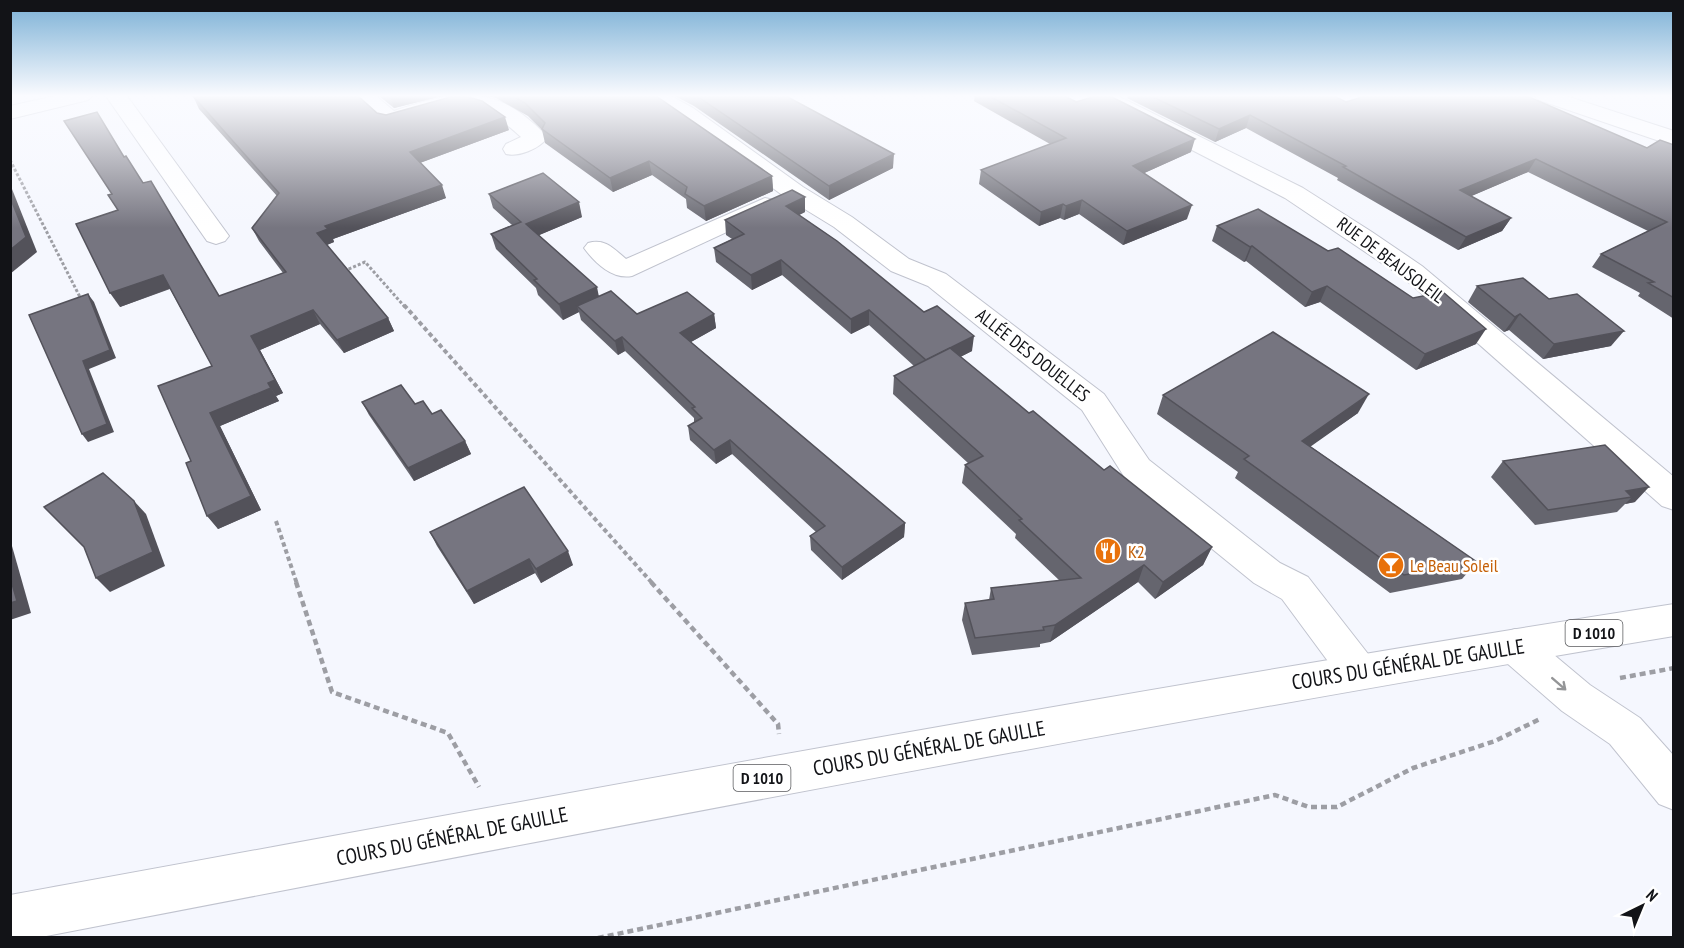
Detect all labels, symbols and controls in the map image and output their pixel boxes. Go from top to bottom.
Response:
street label: RUE DE BEAUSOLEIL [1333,212,1450,308]
street label: ALLÉE DES DOUELLES [971,303,1095,407]
restaurant icon: K2 [1093,536,1123,566]
place label: K2 [1128,540,1145,563]
bar icon: Le Beau Soleil [1376,550,1406,580]
place label: Le Beau Soleil [1410,554,1499,577]
road number: D 1010 [1566,620,1622,646]
street label: COURS DU GÉNÉRAL DE GAULLE [1290,632,1526,696]
one-way arrow [1551,677,1566,691]
street label: COURS DU GÉNÉRAL DE GAULLE [811,714,1047,782]
road number: D 1010 [734,765,790,791]
street label: COURS DU GÉNÉRAL DE GAULLE [334,800,570,872]
north arrow [1612,876,1672,936]
text: N [1642,885,1662,905]

